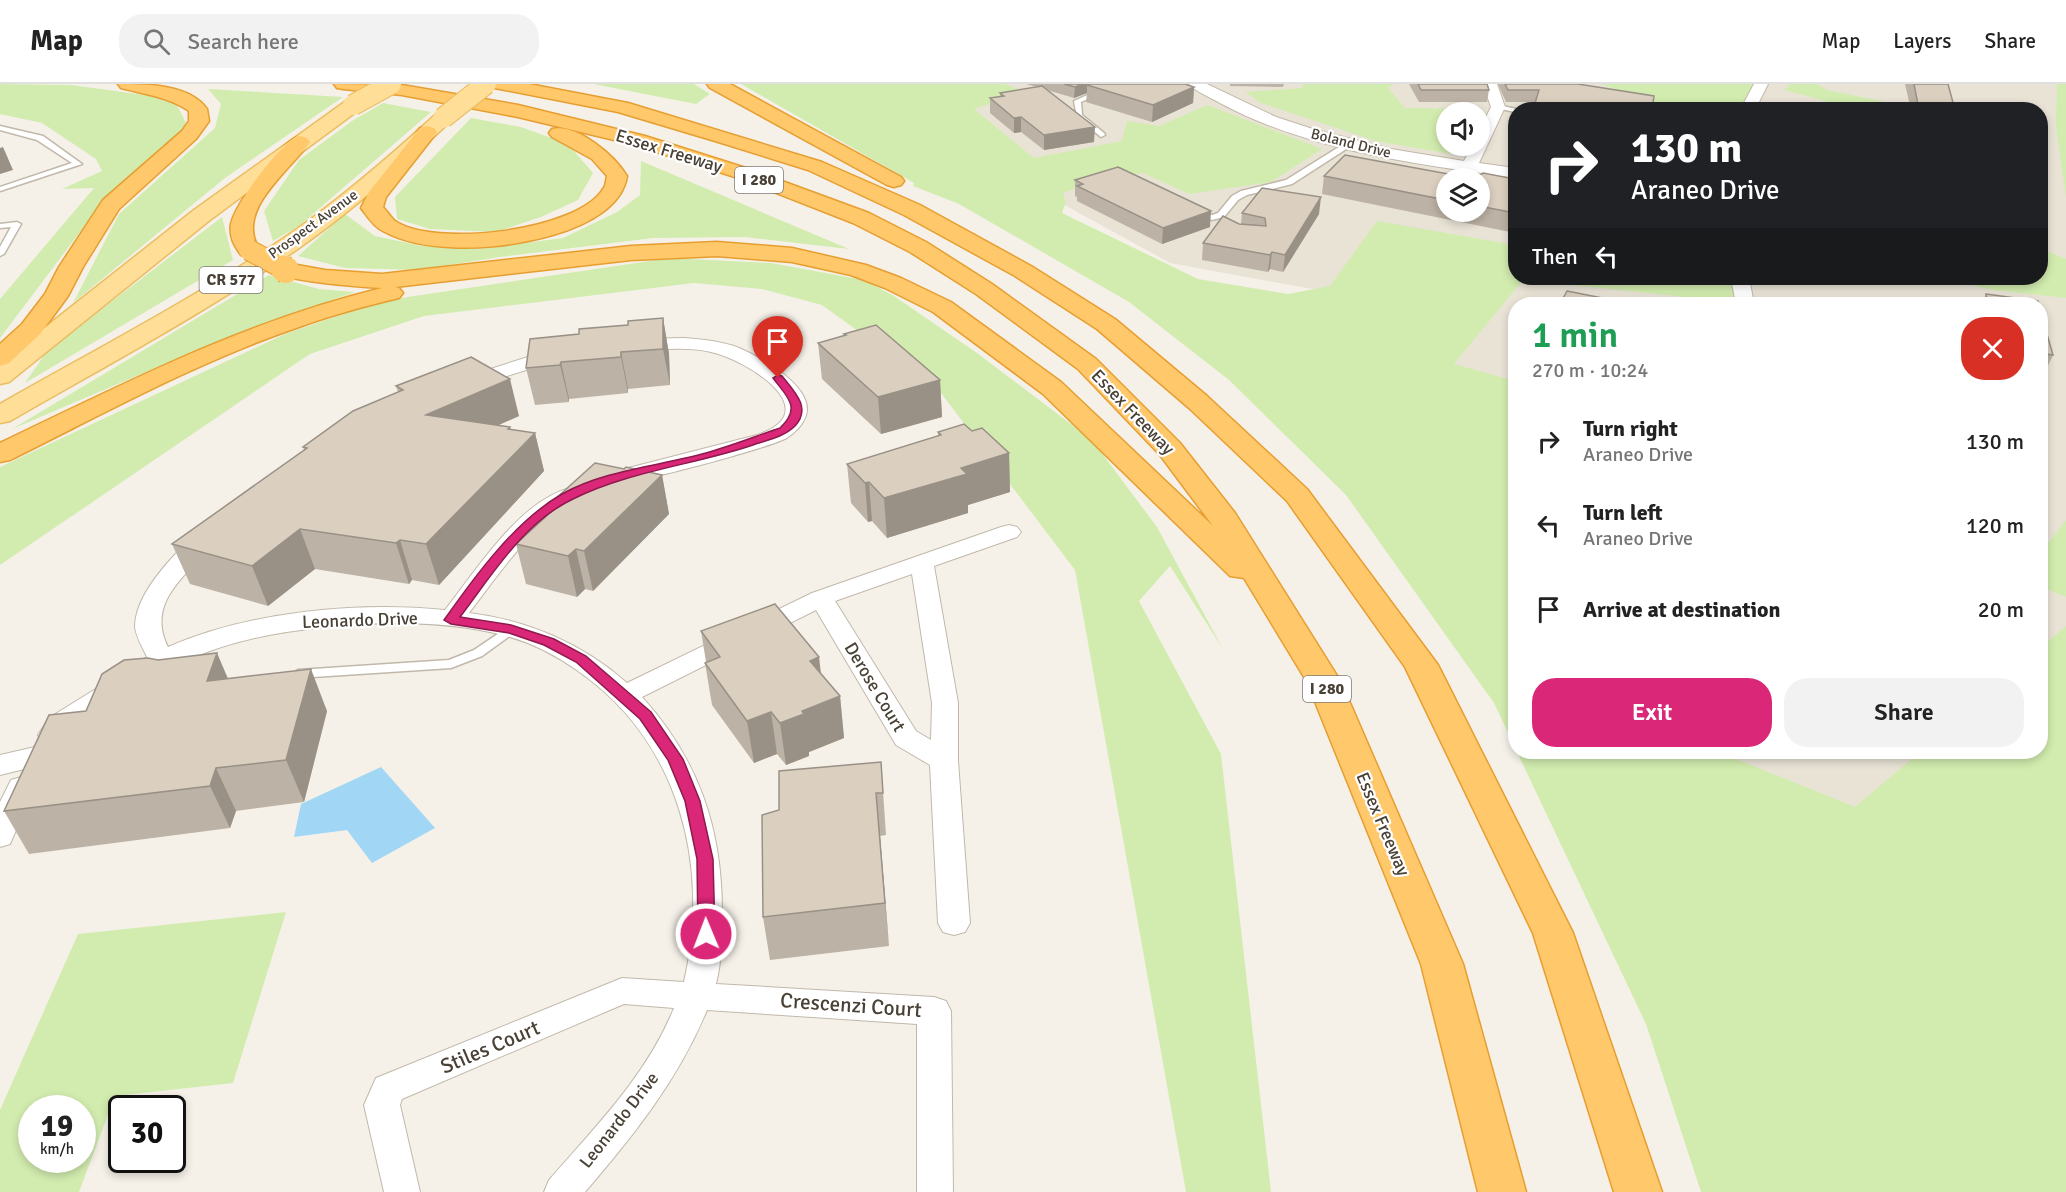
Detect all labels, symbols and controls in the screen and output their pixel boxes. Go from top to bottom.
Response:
search box [119,14,539,68]
text: Map [30,24,83,58]
icon: search [140,25,173,58]
text: Search here [188,28,299,55]
text: Map [1822,28,1860,54]
text: Layers [1893,28,1951,54]
text: Share [1984,28,2036,54]
map controls [1436,102,1490,222]
button: sound [1436,102,1490,156]
text: 130 m [1631,123,1742,174]
street label: Essex Freeway [613,124,726,178]
street label: Boland Drive [1309,124,1393,162]
icon: right [1532,126,1610,204]
road number: I 280 [735,167,783,193]
button: layers [1436,168,1490,222]
text: Araneo Drive [1631,174,1780,207]
street label: Prospect Avenue [265,186,361,262]
icon: left [1590,240,1623,273]
text: Then [1532,243,1578,270]
road number: CR 577 [200,267,262,293]
text: 1 min [1532,313,1618,358]
pin [752,316,803,378]
button: close [1961,317,2024,380]
icon: arrive [761,325,794,358]
text: 270 m · 10:24 [1532,358,1648,383]
street label: Essex Freeway [1087,365,1180,460]
text: Turn right [1583,415,1678,442]
icon: right [1532,425,1565,458]
text: 130 m [1966,428,2024,455]
text: Araneo Drive [1583,442,1693,467]
text: Turn left [1583,499,1663,526]
icon: left [1532,509,1565,542]
text: 120 m [1966,512,2024,539]
text: Araneo Drive [1583,526,1693,551]
icon: arrive [1532,593,1565,626]
text: Arrive at destination [1583,596,1780,623]
text: 20 m [1978,596,2024,623]
street label: Leonardo Drive [302,607,418,633]
street label: Derose Court [840,638,910,736]
road number: I 280 [1303,676,1351,702]
button: Exit [1532,678,1772,747]
button: Share [1784,678,2024,747]
street label: Essex Freeway [1351,769,1415,880]
position arrow [674,902,738,966]
street label: Crescenzi Court [779,987,923,1023]
street label: Stiles Court [436,1014,544,1080]
street label: Leonardo Drive [575,1068,663,1172]
speed limit sign: 30 [108,1095,186,1173]
text: 19 [41,1108,73,1145]
text: km/h [40,1140,74,1158]

